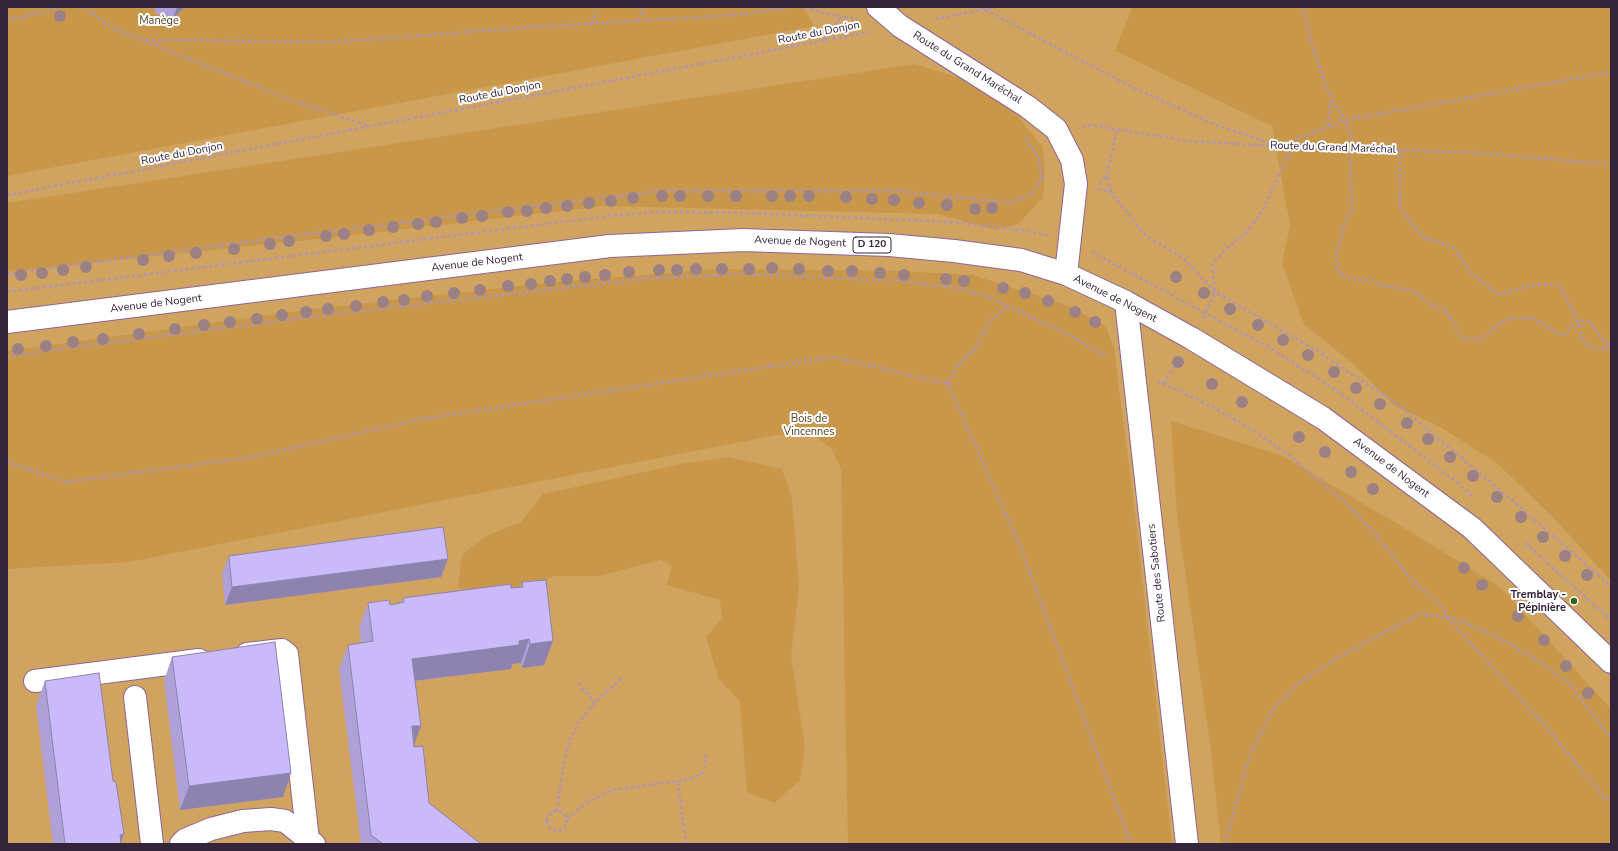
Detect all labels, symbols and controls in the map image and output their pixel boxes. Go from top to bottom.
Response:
park label: Manège [139,14,179,28]
street label: Route du Donjon [777,19,861,47]
street label: Route du Grand Maréchal [910,29,1024,107]
street label: Route du Donjon [458,79,542,107]
street label: Route du Grand Maréchal [1270,139,1396,157]
street label: Route du Donjon [140,140,224,168]
street label: Avenue de Nogent [754,234,846,250]
road number: D 120 [853,237,891,253]
street label: Avenue de Nogent [431,251,523,275]
street label: Avenue de Nogent [1071,272,1159,326]
street label: Avenue de Nogent [110,292,202,316]
park label: Bois de Vincennes [784,412,834,438]
street label: Avenue de Nogent [1350,435,1432,501]
street label: Route des Sabotiers [1145,523,1169,623]
place label: Tremblay - Pépinière [1511,588,1566,614]
marker: Tremblay - Pépinière [1569,596,1579,606]

